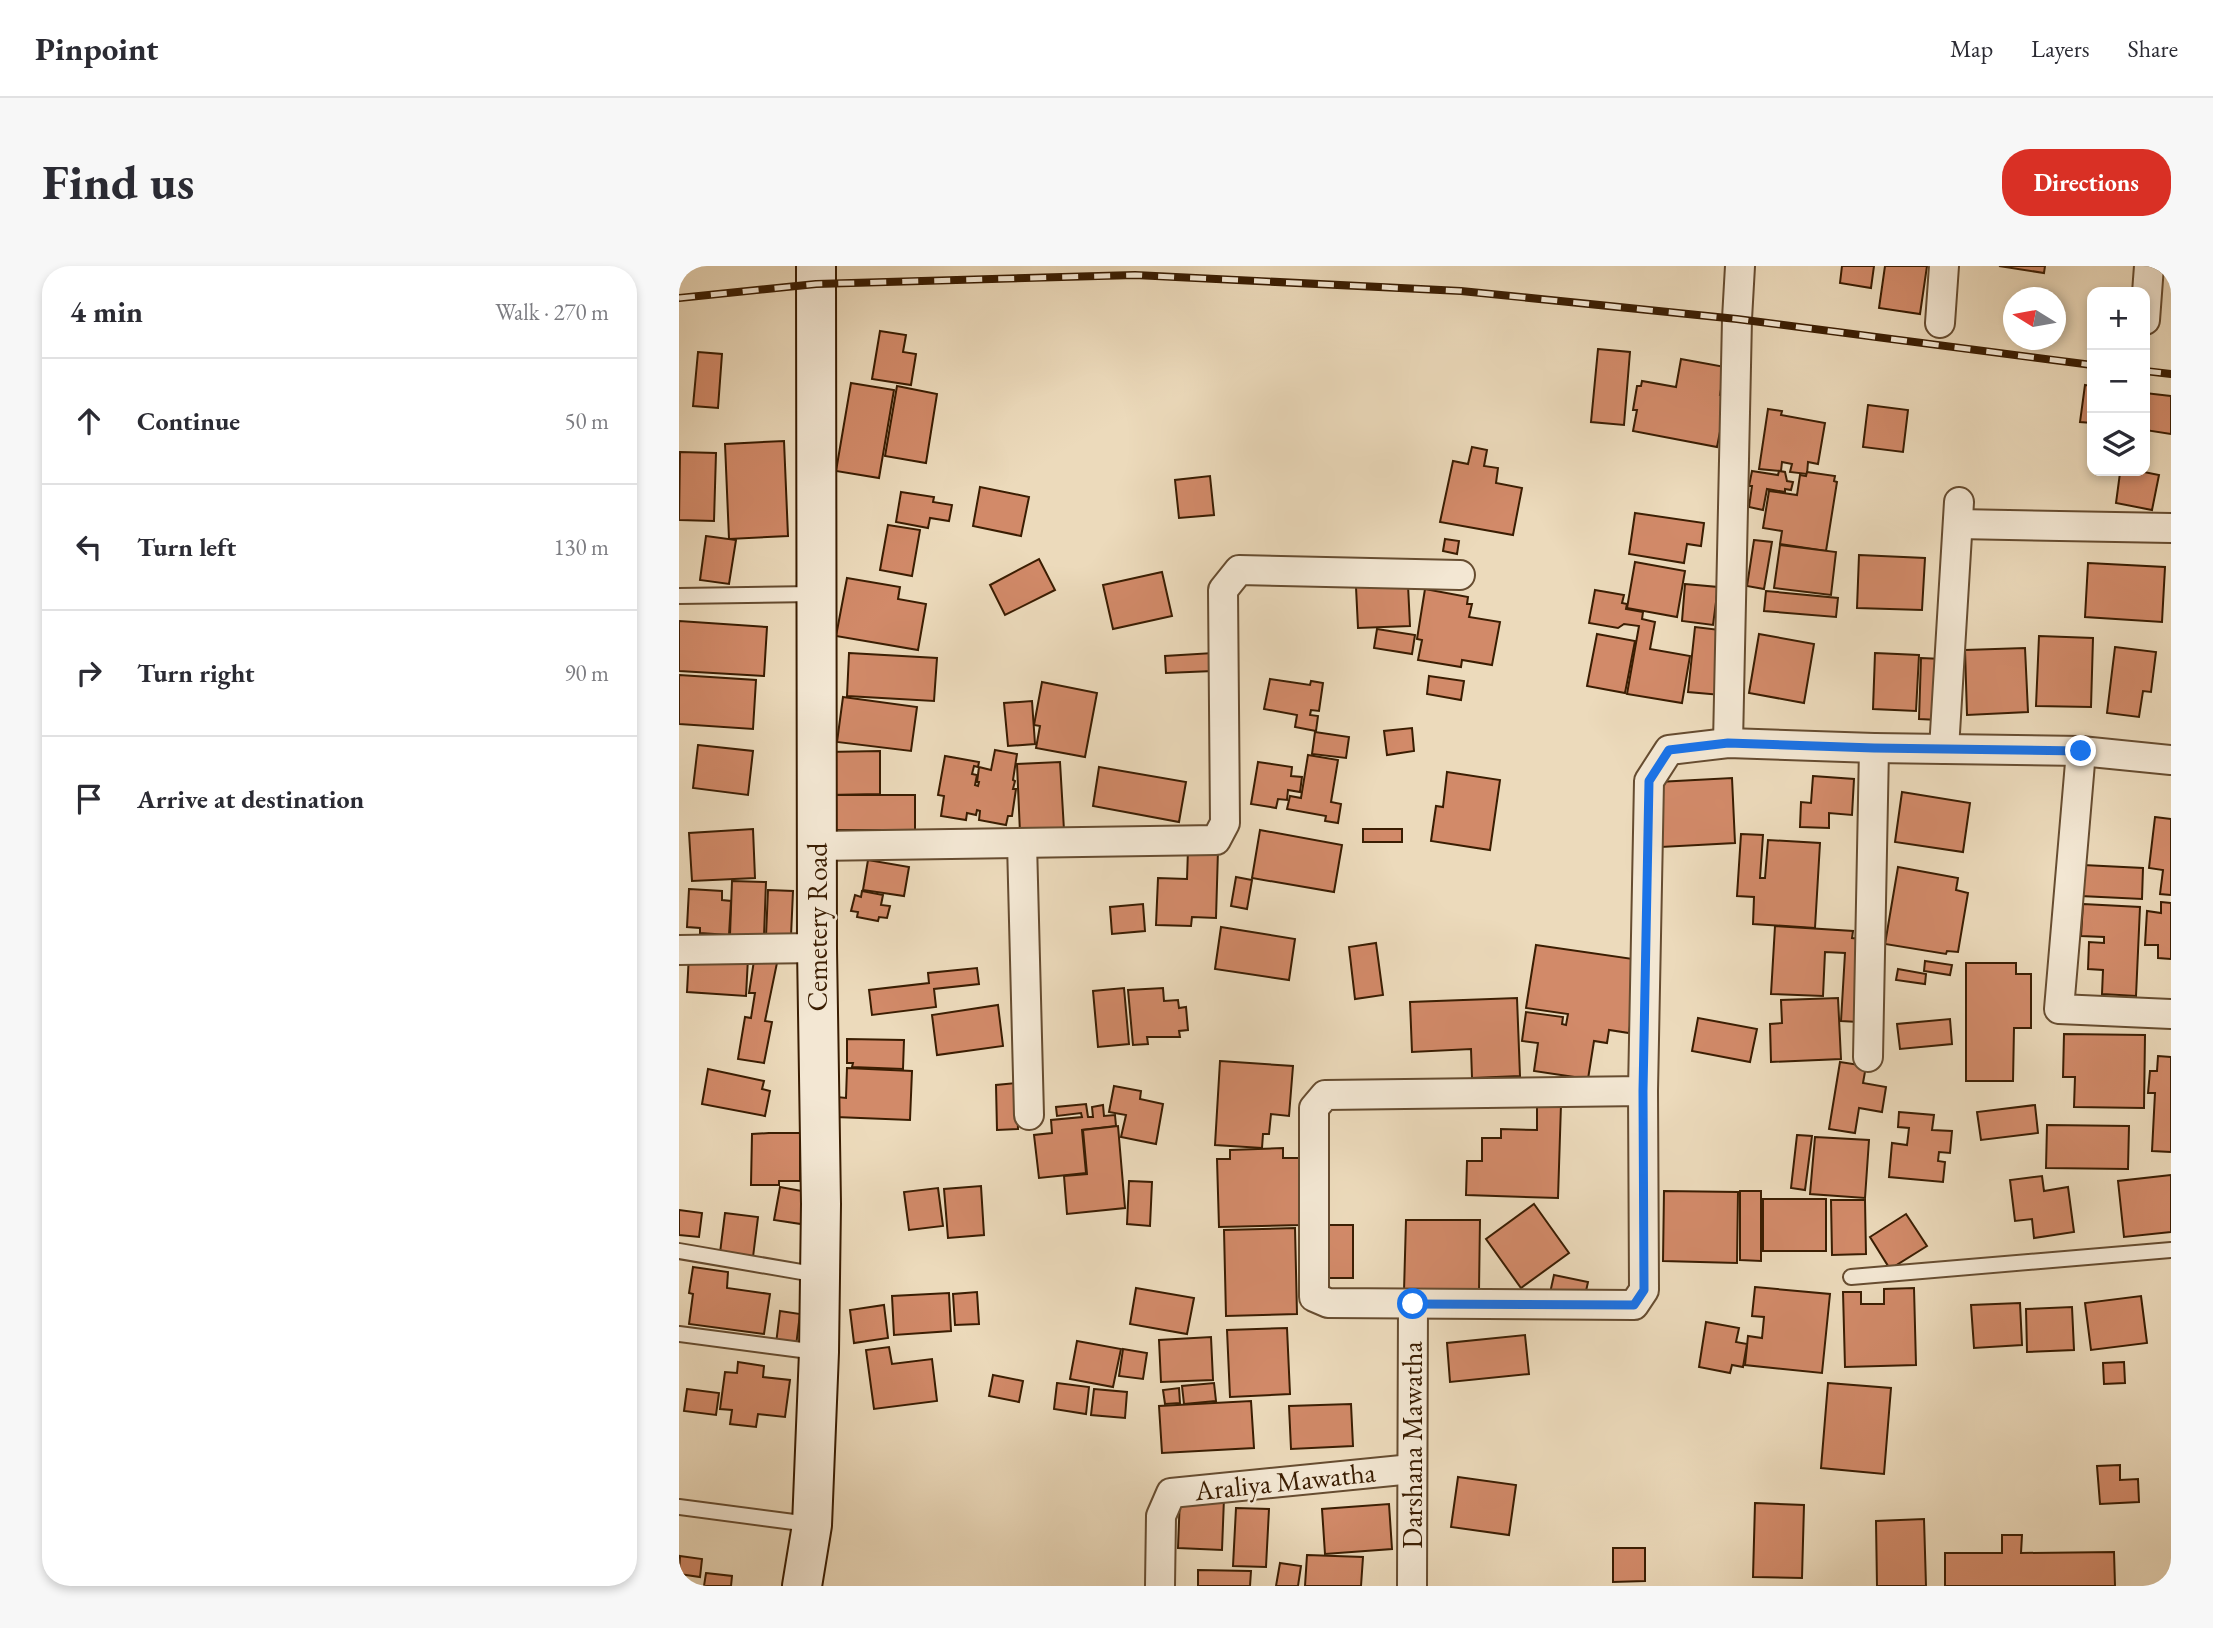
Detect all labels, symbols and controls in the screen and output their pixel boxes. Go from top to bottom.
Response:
text: Pinpoint [35,27,158,70]
text: Map [1950,33,1993,64]
text: Layers [2031,33,2090,64]
text: Share [2128,33,2178,64]
button: Directions [2002,149,2171,216]
text: Find us [42,150,194,214]
north arrow [2003,287,2066,350]
map controls [2087,287,2150,476]
button: + [2087,287,2150,350]
text: 4 min [70,292,143,331]
text: Walk · 270 m [495,297,609,327]
button: − [2087,350,2150,413]
icon: ahead [70,402,108,440]
text: Continue [137,404,240,438]
text: 50 m [564,406,609,436]
button: layers [2087,413,2150,476]
icon: left [70,528,108,566]
text: Turn left [137,530,236,564]
text: 130 m [553,532,609,562]
icon: right [70,654,108,692]
text: Turn right [137,656,255,690]
text: 90 m [564,658,609,688]
route end [2065,735,2096,766]
icon: arrive [70,780,108,818]
text: Arrive at destination [137,782,364,816]
street label: Cemetery Road [799,842,835,1012]
route start [1397,1288,1428,1319]
street label: Darshana Mawatha [1394,1340,1430,1549]
street label: Araliya Mawatha [1192,1454,1378,1509]

